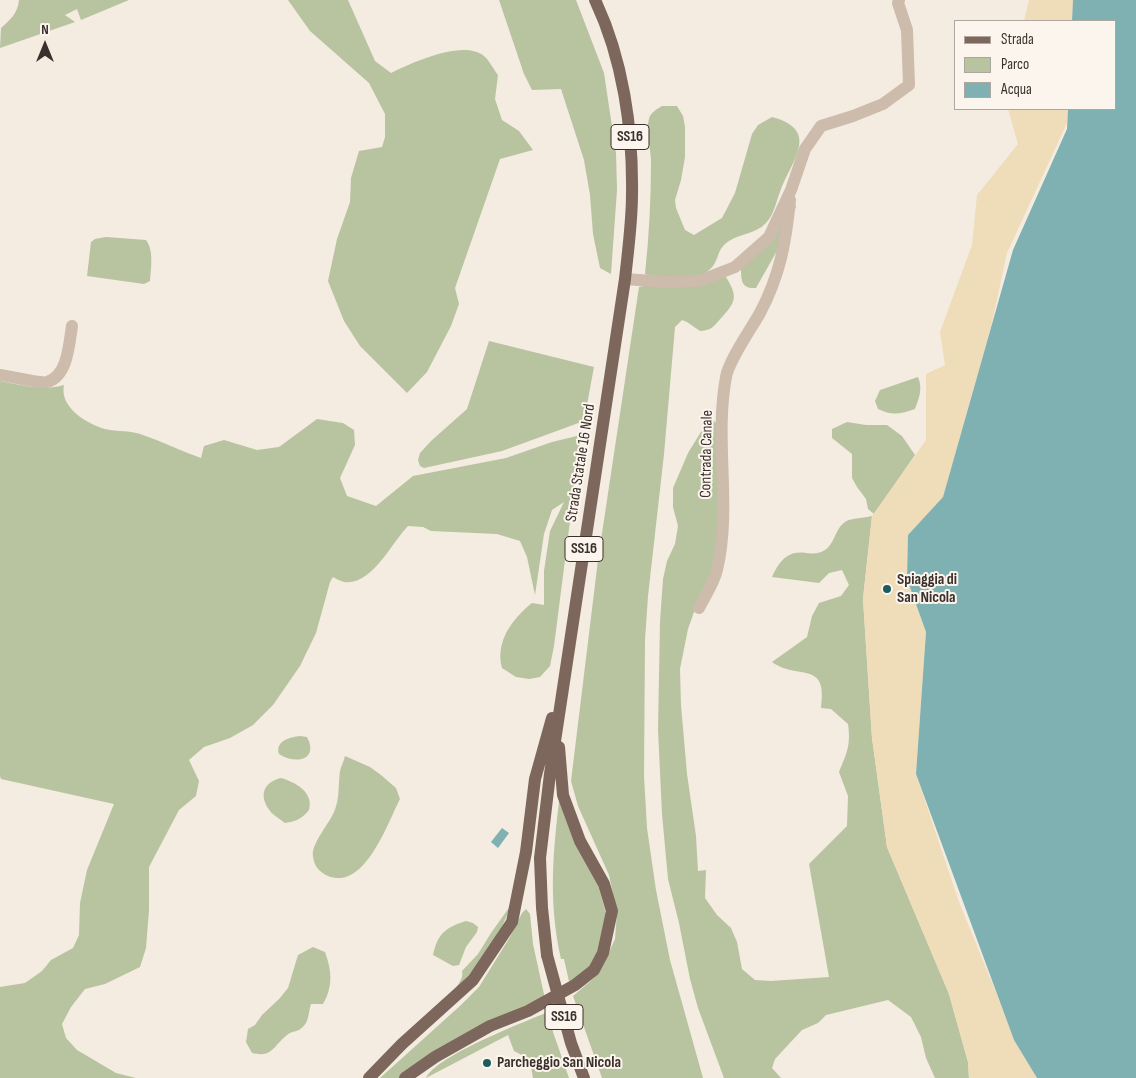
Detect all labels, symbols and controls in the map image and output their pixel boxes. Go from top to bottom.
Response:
north arrow [20,20,70,70]
legend [954,20,1116,110]
text: N [41,21,49,38]
text: Strada [1001,30,1034,49]
text: Parco [1001,55,1029,74]
text: Acqua [1001,80,1032,99]
road number: SS16 [611,124,649,150]
street label: Strada Statale 16 Nord [562,403,600,523]
street label: Contrada Canale [697,410,717,498]
road number: SS16 [565,536,603,562]
place label: Spiaggia di San Nicola [897,570,957,608]
marker: Spiaggia di San Nicola [881,583,893,595]
road number: SS16 [545,1004,583,1030]
place label: Parcheggio San Nicola [497,1053,621,1073]
marker: Parcheggio San Nicola [481,1057,493,1069]

